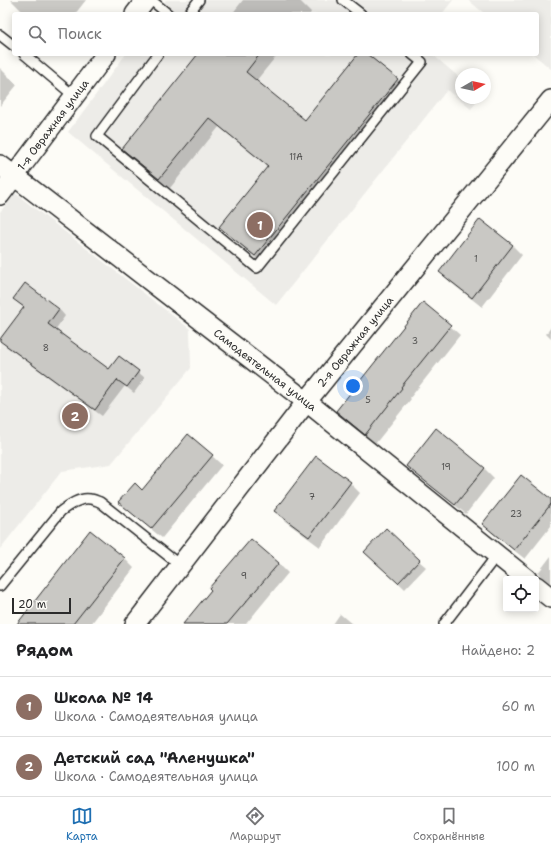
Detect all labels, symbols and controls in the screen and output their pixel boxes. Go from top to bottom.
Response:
search box [12,12,539,56]
icon: search [26,23,48,45]
text: Поиск [58,24,102,44]
north arrow [455,68,491,104]
street label: 1-я Овражная улица [14,76,92,173]
house number: 11А [289,151,303,163]
pin: 1 [247,210,273,240]
house number: 1 [474,253,478,265]
street label: 2-я Овражная улица [314,293,397,390]
street label: Самодеятельная улица [211,325,320,414]
house number: 3 [412,335,418,347]
house number: 8 [43,342,49,354]
your location [343,376,363,396]
house number: 5 [365,394,371,406]
pin: 2 [62,401,88,431]
house number: 19 [441,461,451,473]
house number: 7 [309,491,315,503]
house number: 23 [510,508,522,520]
house number: 9 [241,570,247,582]
map controls [503,576,539,612]
button: locate [503,576,539,612]
scale bar [12,596,71,615]
text: 20 m [18,597,46,612]
text: Рядом [16,639,73,661]
text: Найдено: 2 [461,642,535,659]
text: Школа № 14 [54,688,153,708]
text: 1 [26,698,32,715]
text: 60 m [502,698,535,715]
text: Школа · Самодеятельная улица [54,708,258,725]
text: Детский сад "Аленушка" [54,748,255,768]
text: 2 [24,758,34,775]
text: 100 m [496,758,535,775]
text: Школа · Самодеятельная улица [54,768,258,785]
tab: Карта [66,805,98,844]
tab: Маршрут [230,805,281,844]
tab: Сохранённые [413,805,485,844]

